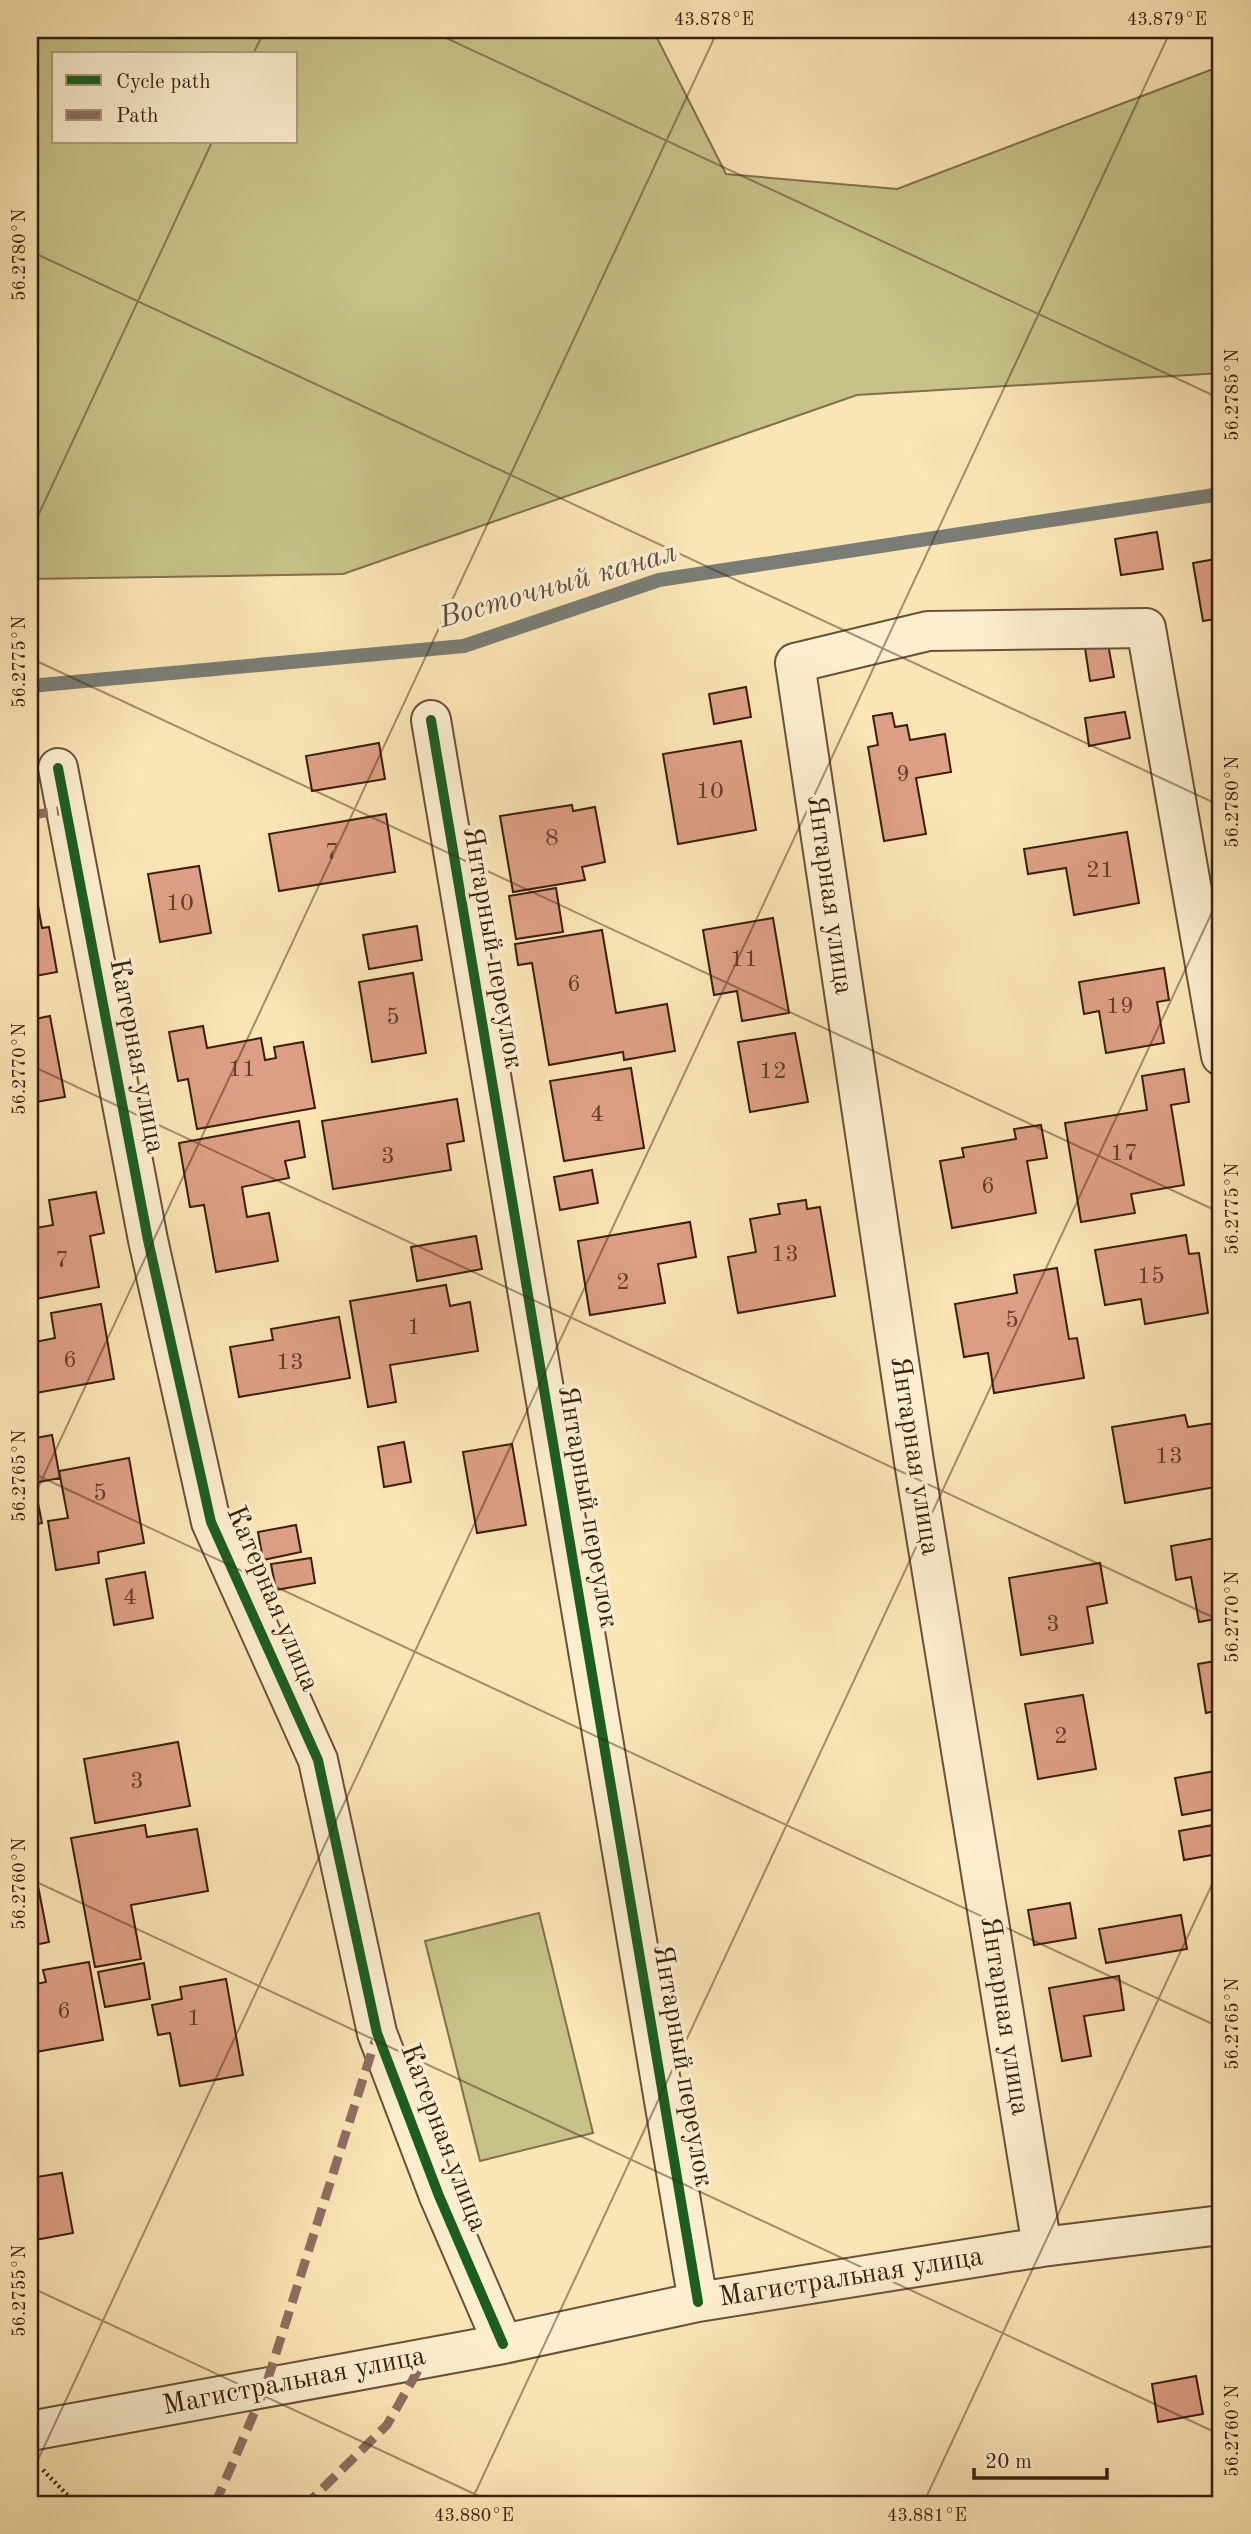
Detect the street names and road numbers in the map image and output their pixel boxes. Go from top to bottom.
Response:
street label: Янтарная улица [801,793,857,997]
street label: Янтарный переулок [457,825,527,1071]
street label: Катерная улица [103,956,169,1156]
street label: Янтарная улица [884,1354,944,1558]
street label: Янтарный переулок [552,1384,622,1630]
street label: Катерная улица [220,1502,324,1696]
street label: Янтарная улица [974,1914,1034,2118]
street label: Янтарный переулок [647,1943,717,2189]
street label: Катерная улица [394,2041,492,2236]
street label: Магистральная улица [717,2243,985,2313]
street label: Магистральная улица [160,2343,428,2421]

